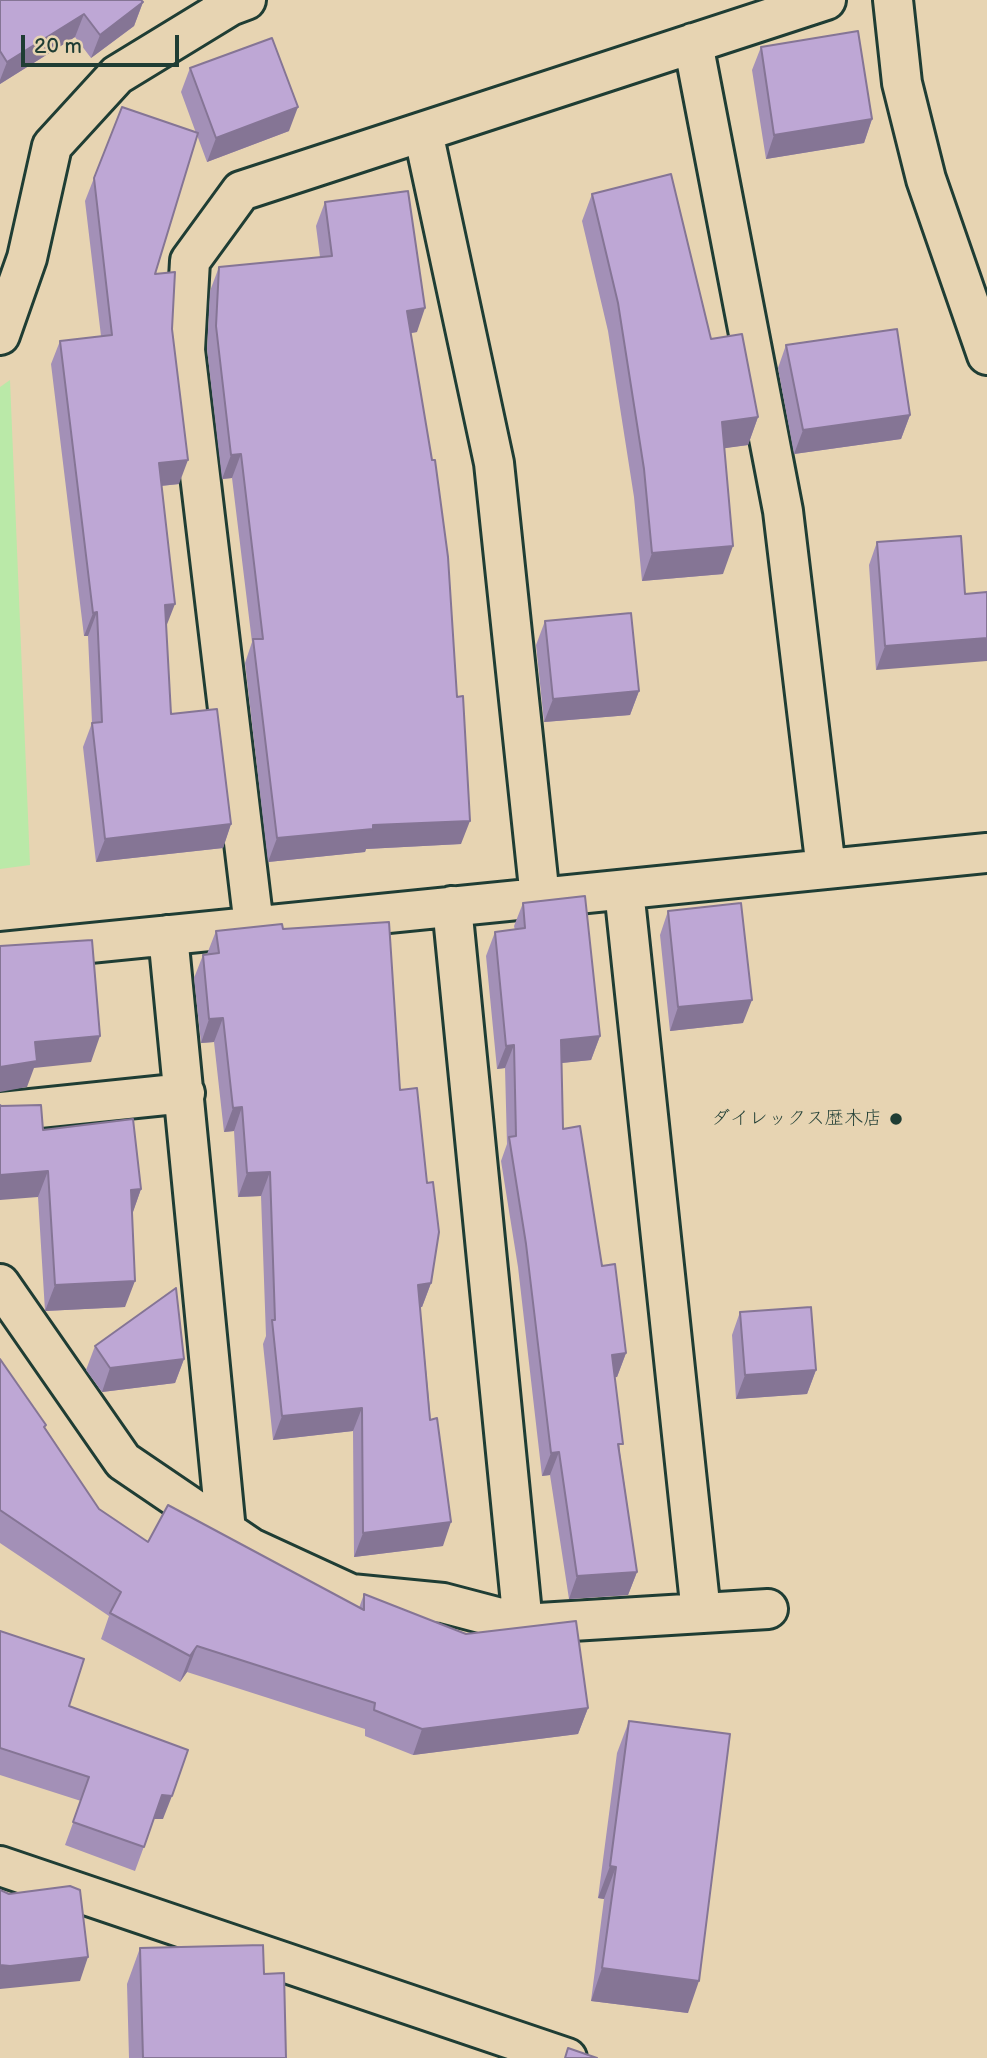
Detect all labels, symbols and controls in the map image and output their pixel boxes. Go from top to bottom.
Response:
scale bar [24,21,182,65]
text: 20 m [34,34,82,59]
place label: ダイレックス歴木店 [711,1108,882,1130]
marker: ダイレックス歴木店 [888,1111,904,1127]

